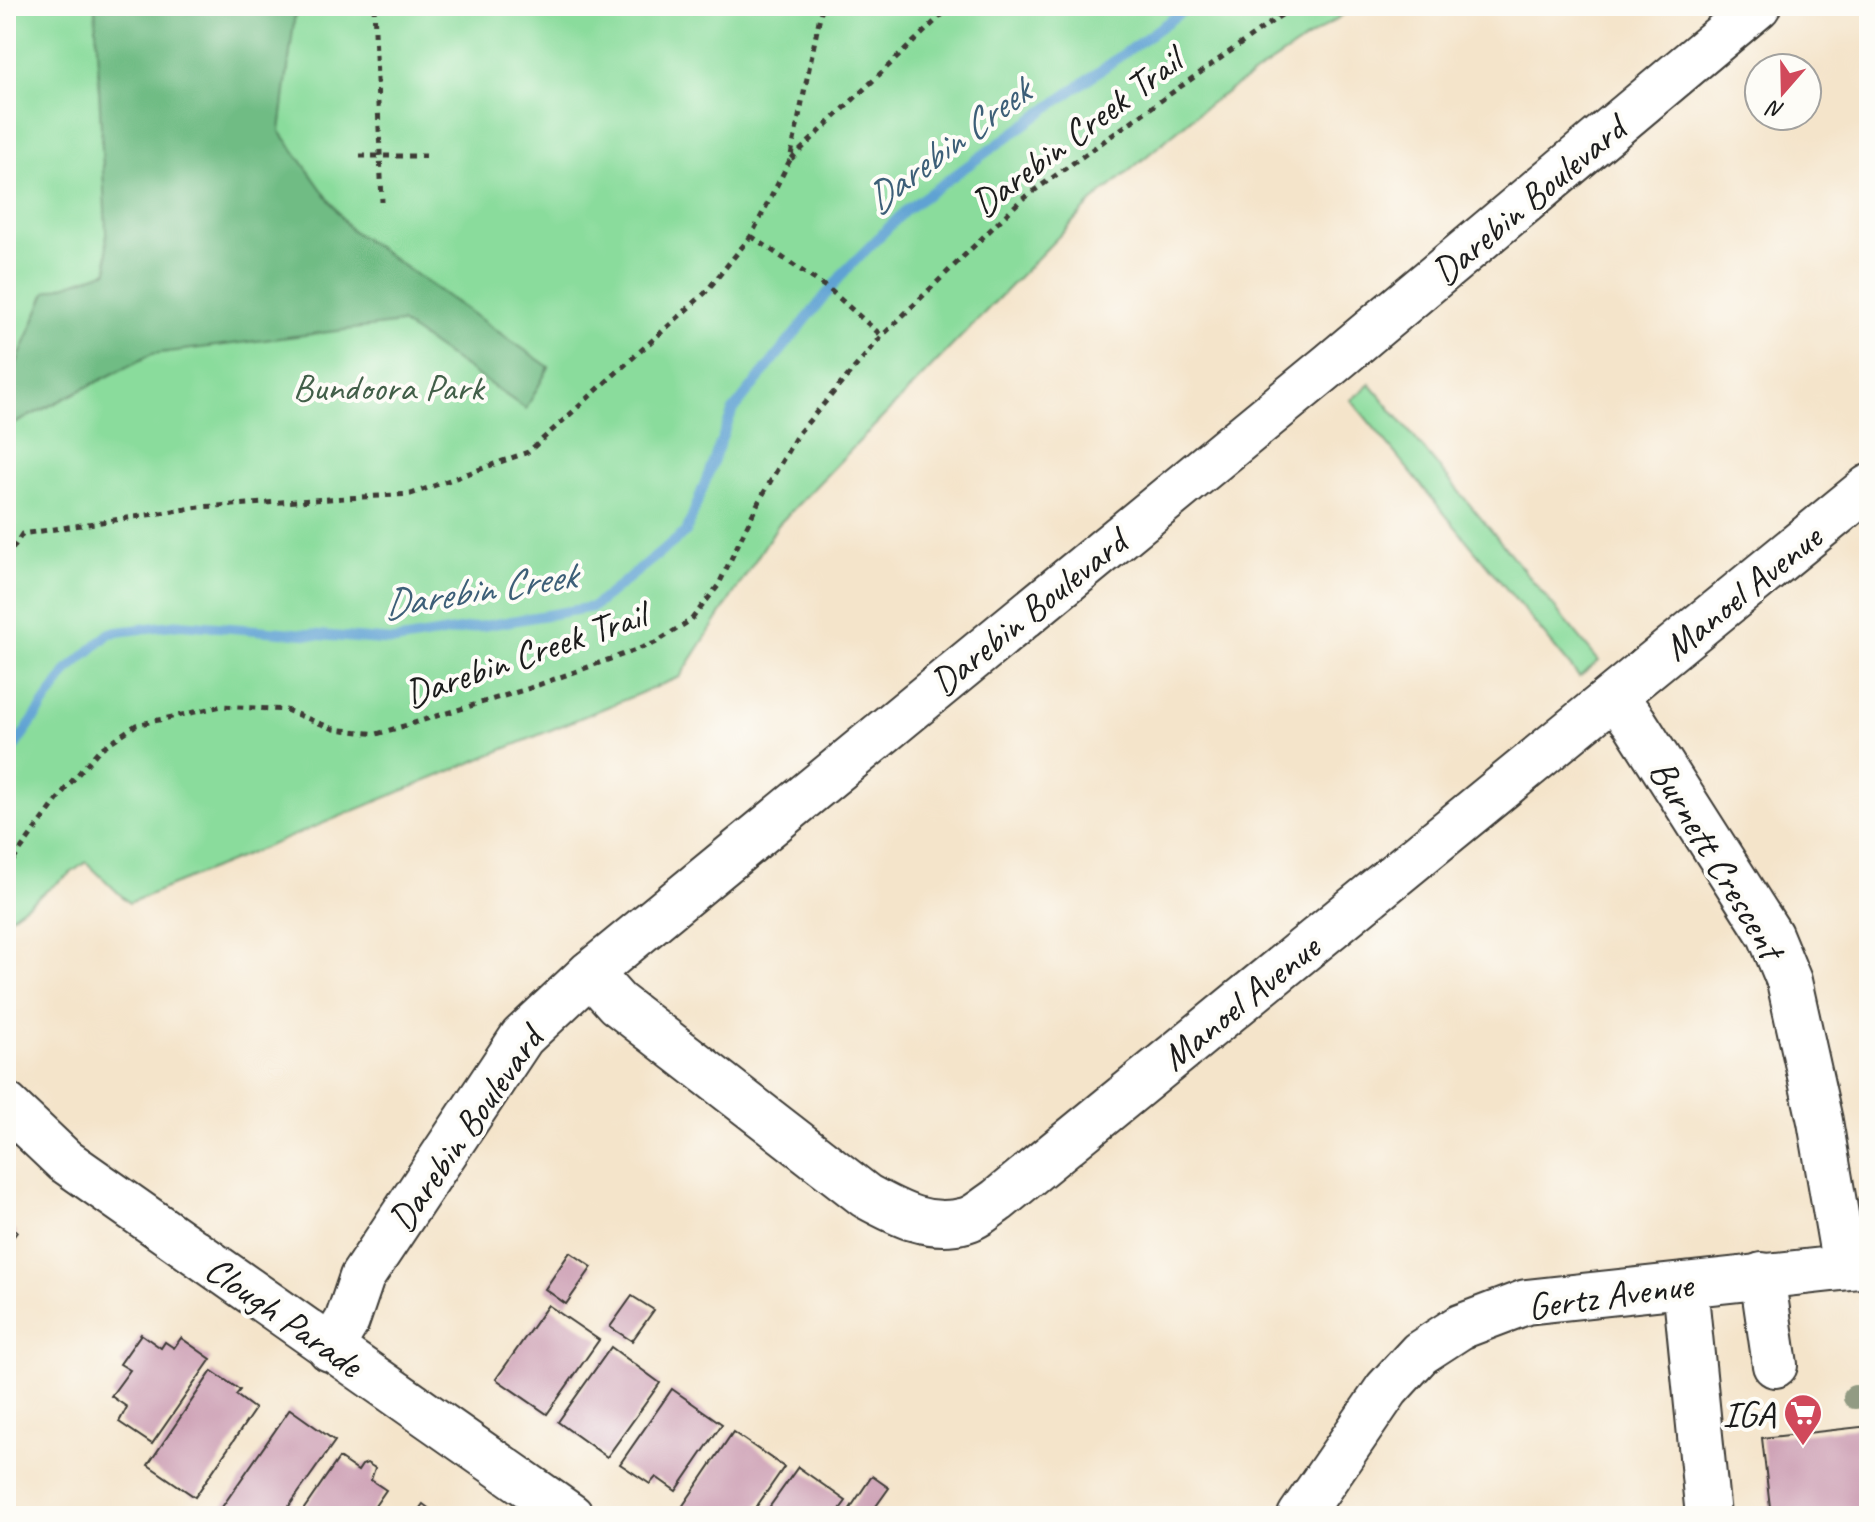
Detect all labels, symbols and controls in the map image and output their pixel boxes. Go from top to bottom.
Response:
street label: Darebin Creek Trail [962,34,1196,227]
north arrow [1743,52,1823,132]
water label: Darebin Creek [855,63,1045,224]
text: N [1762,93,1788,125]
street label: Darebin Boulevard [1422,102,1639,295]
park label: Bundoora Park [293,364,485,411]
street label: Manoel Avenue [1654,513,1833,670]
street label: Darebin Boulevard [921,515,1140,706]
water label: Darebin Creek [379,549,585,630]
street label: Darebin Creek Trail [399,589,658,718]
street label: Burnett Crescent [1639,751,1797,972]
street label: Manoel Avenue [1152,923,1331,1080]
street label: Darebin Boulevard [378,1013,556,1240]
street label: Clough Parade [196,1245,374,1389]
street label: Gertz Avenue [1525,1260,1698,1330]
place label: IGA [1723,1390,1776,1437]
supermarket icon: IGA [1782,1392,1824,1447]

